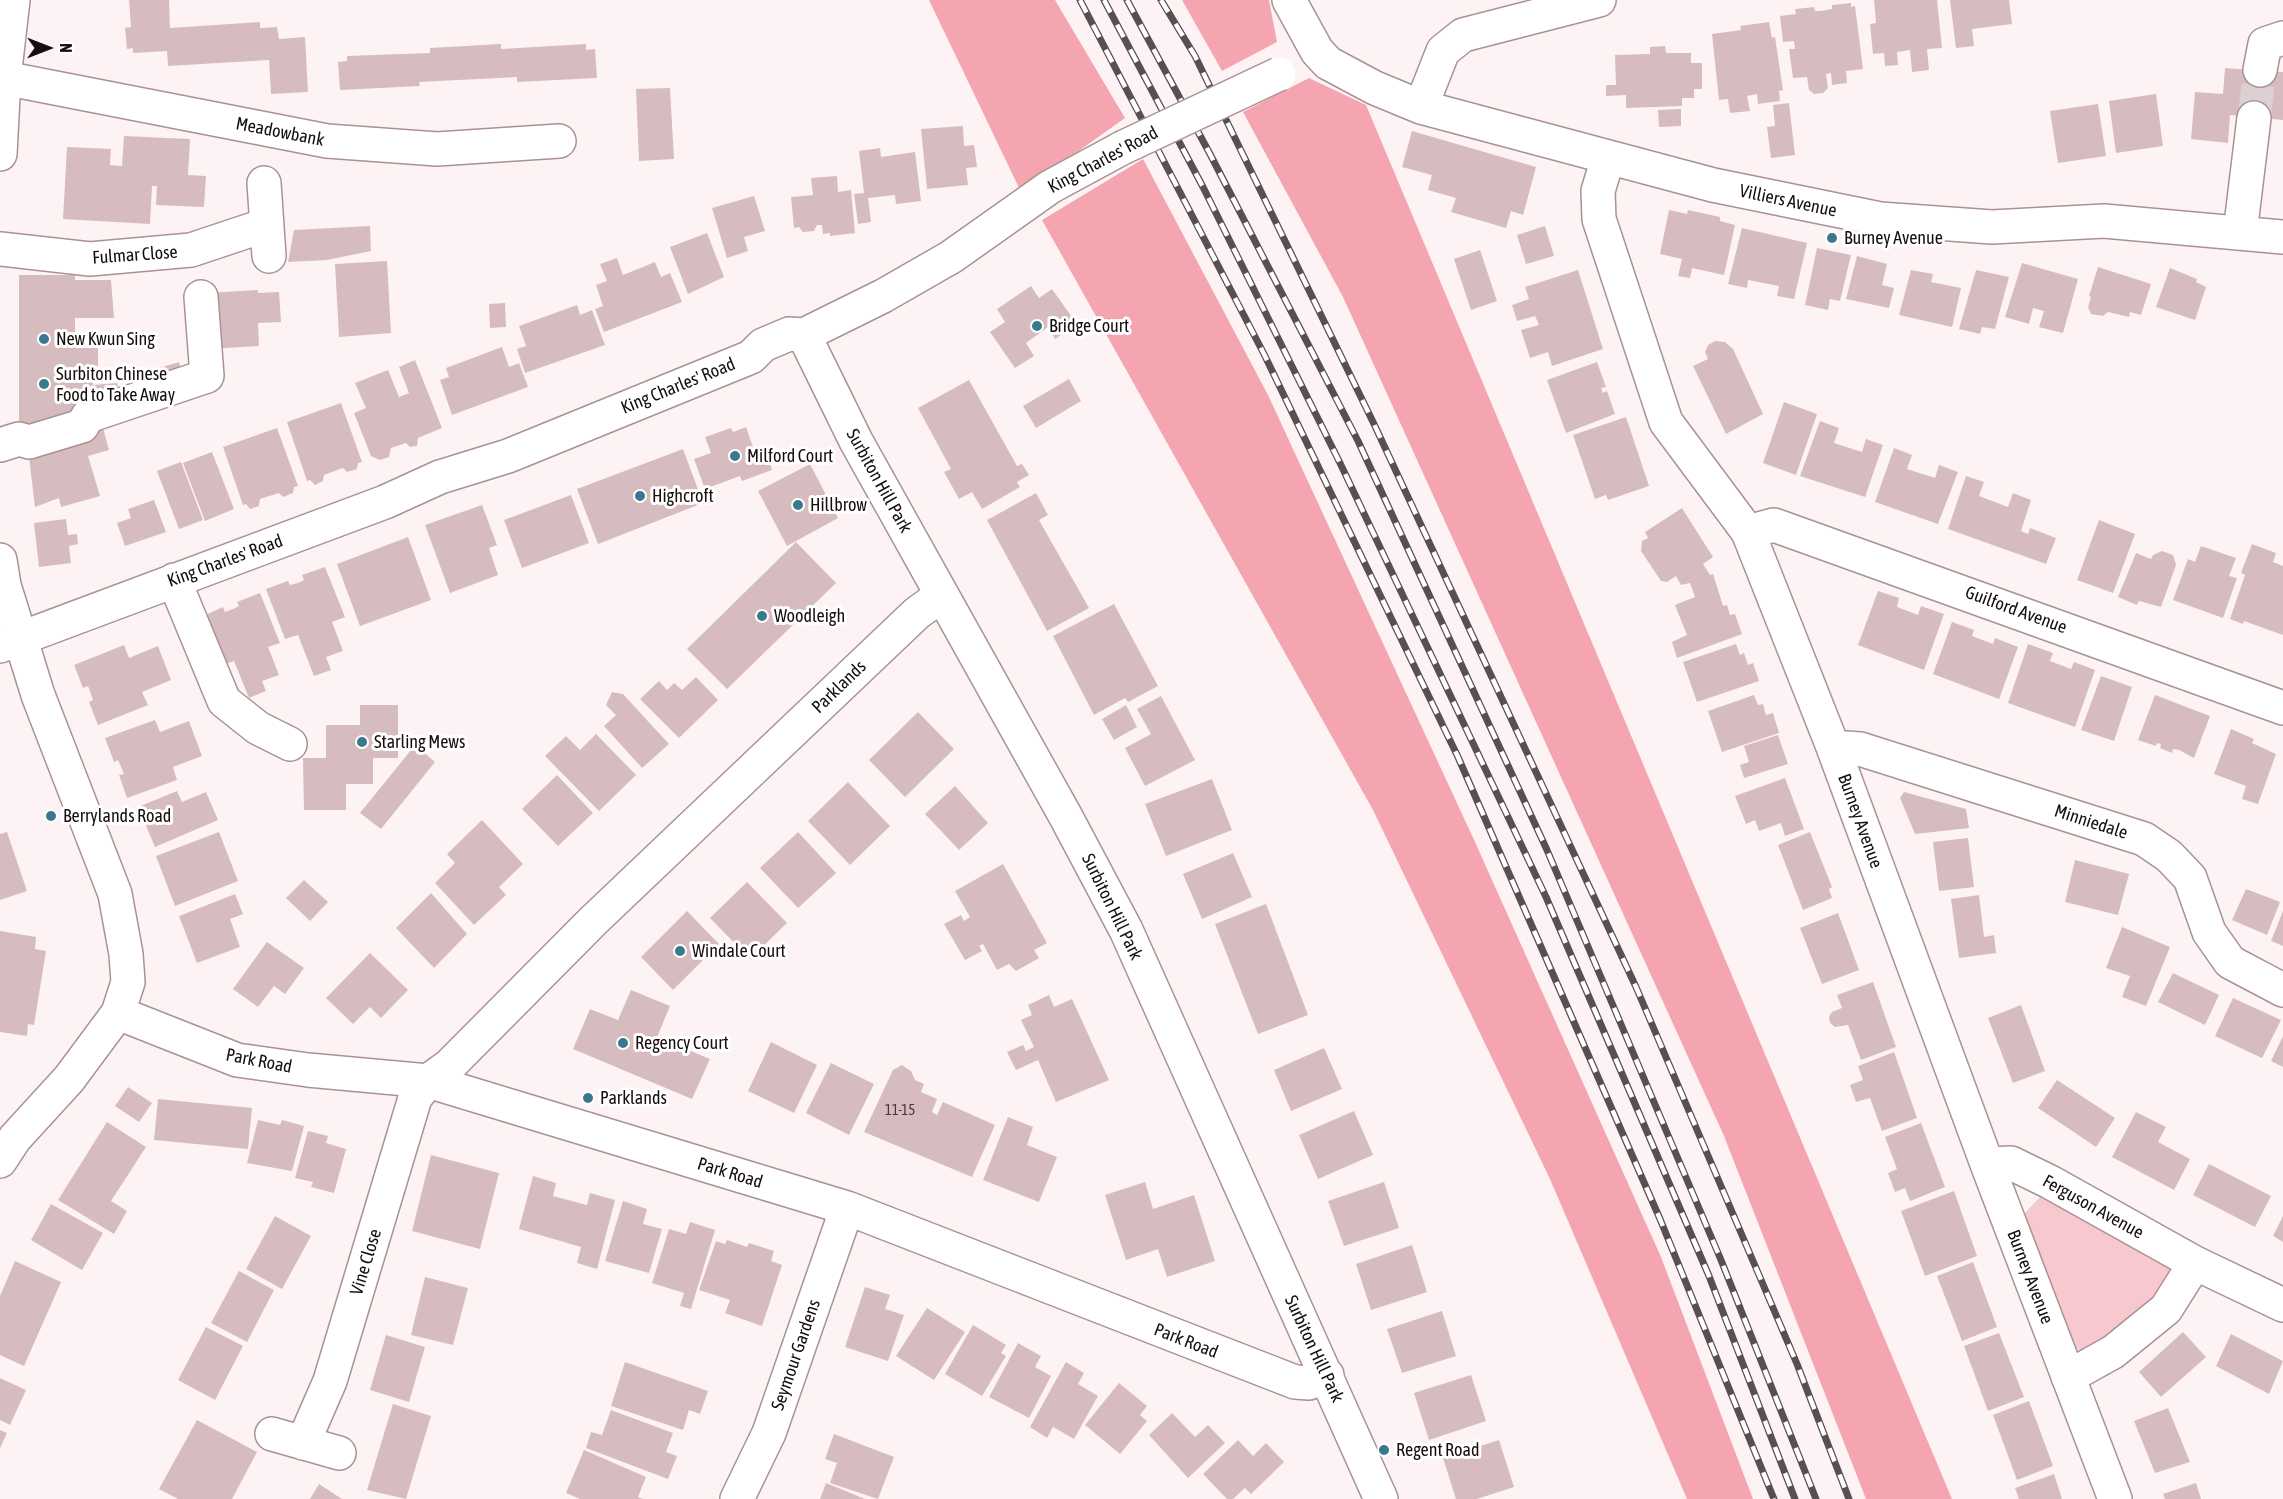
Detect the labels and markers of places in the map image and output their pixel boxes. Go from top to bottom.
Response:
place label: Burney Avenue [1844,227,1943,249]
marker: Burney Avenue [1825,231,1839,245]
place label: Bridge Court [1049,315,1129,337]
marker: Bridge Court [1030,319,1044,333]
place label: New Kwun Sing [56,328,155,350]
marker: New Kwun Sing [37,332,51,346]
place label: Surbiton Chinese Food to Take Away [56,363,175,406]
marker: Surbiton Chinese Food to Take Away [37,377,51,391]
place label: Milford Court [747,445,833,467]
marker: Milford Court [728,449,742,463]
place label: Highcroft [652,485,714,507]
marker: Highcroft [633,489,647,503]
place label: Hillbrow [810,494,867,516]
marker: Hillbrow [791,498,805,512]
place label: Woodleigh [774,605,845,627]
marker: Woodleigh [755,609,769,623]
place label: Starling Mews [374,731,465,753]
marker: Starling Mews [355,735,369,749]
place label: Berrylands Road [63,805,171,827]
marker: Berrylands Road [44,809,58,823]
place label: Windale Court [692,940,786,962]
marker: Windale Court [673,944,687,958]
place label: Regency Court [635,1032,729,1054]
marker: Regency Court [616,1036,630,1050]
place label: Parklands [600,1087,667,1109]
marker: Parklands [581,1091,595,1105]
place label: Regent Road [1396,1439,1479,1461]
marker: Regent Road [1377,1443,1391,1457]

